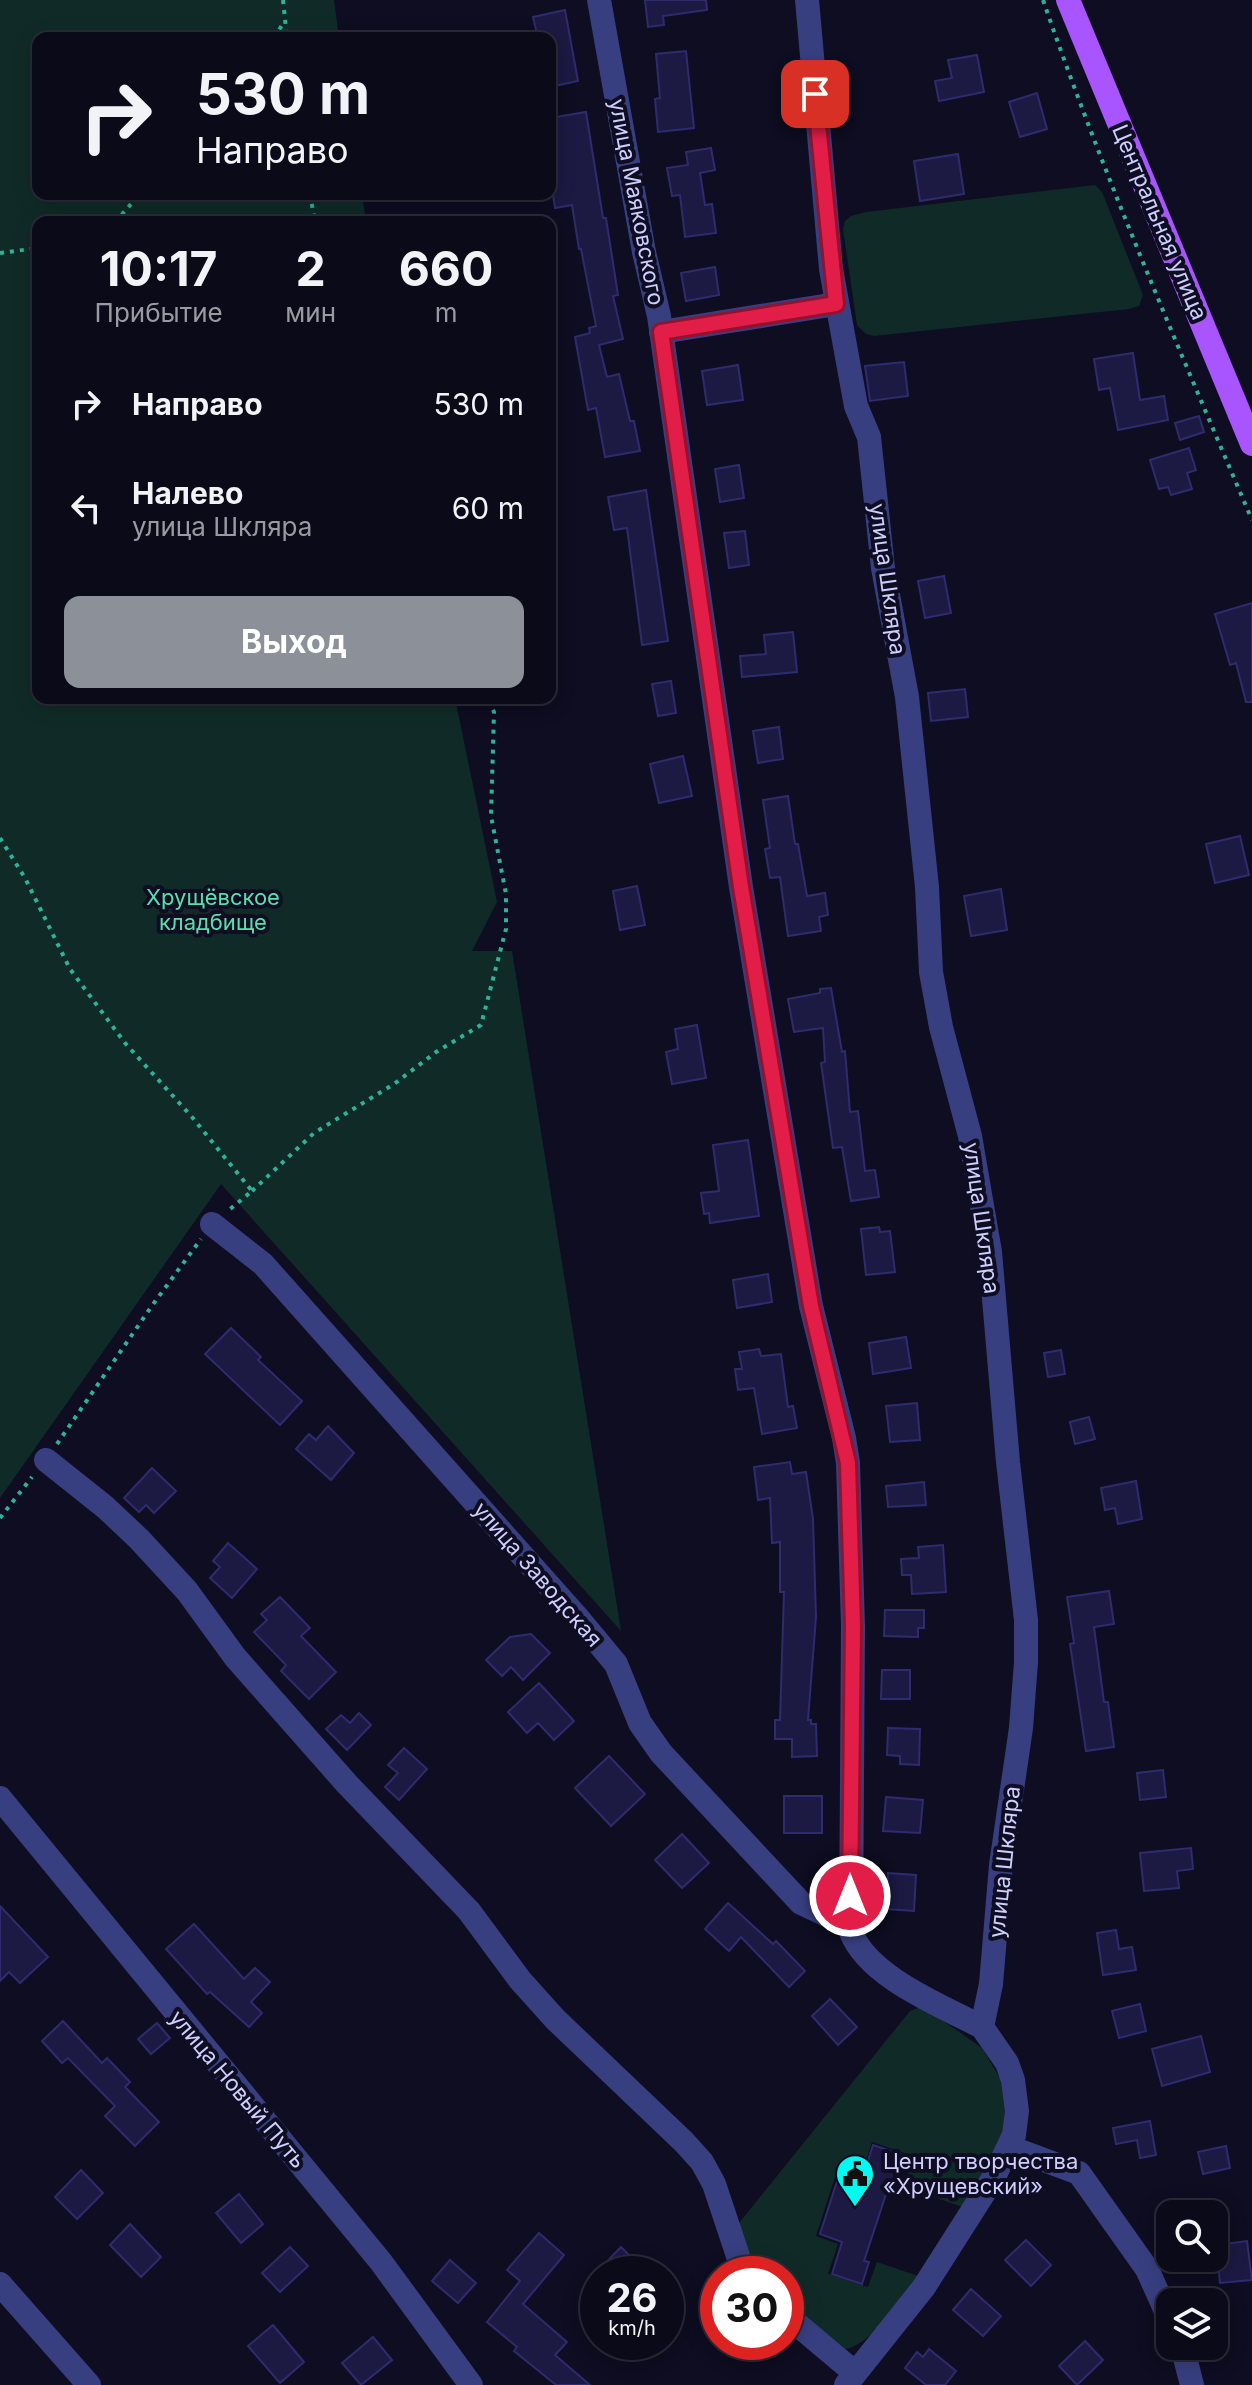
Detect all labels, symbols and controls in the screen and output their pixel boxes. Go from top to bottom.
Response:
text: 530 m [196,60,370,128]
pin [781,60,849,128]
icon: right [64,64,168,168]
icon: arrive [793,72,837,116]
street label: улица Маяковского [604,97,670,307]
street label: Центральная улица [1107,120,1213,324]
text: Направо [196,128,349,172]
text: 10:17 [100,239,218,298]
text: 2 [296,239,326,298]
text: 660 [399,239,493,298]
text: Прибытие [95,297,223,328]
text: мин [285,297,336,328]
text: m [435,297,457,328]
icon: right [64,382,108,426]
text: Направо [132,386,263,422]
text: 530 m [434,386,524,422]
text: Налево [132,475,244,511]
icon: left [64,486,108,530]
text: 60 m [452,490,524,526]
street label: улица Шкляра [865,502,911,656]
text: улица Шкляра [132,511,312,542]
button: Выход [64,596,524,688]
park label: Хрущёвское кладбище [146,884,280,935]
street label: улица Шкляра [959,1141,1005,1295]
street label: улица Заводская [468,1496,608,1652]
street label: улица Шкляра [983,1785,1025,1939]
position arrow [808,1854,892,1938]
street label: улица Новый Путь [164,2005,312,2173]
place label: Центр творчества «Хрущевский» [883,2148,1078,2199]
public building icon: Центр творчества «Хрущевский» [834,2153,876,2208]
map controls [1156,2200,1228,2360]
button: search [1156,2200,1228,2272]
speed limit sign: 30 [700,2256,804,2360]
text: 26 [606,2273,658,2322]
button: layers [1156,2288,1228,2360]
text: km/h [608,2316,656,2340]

